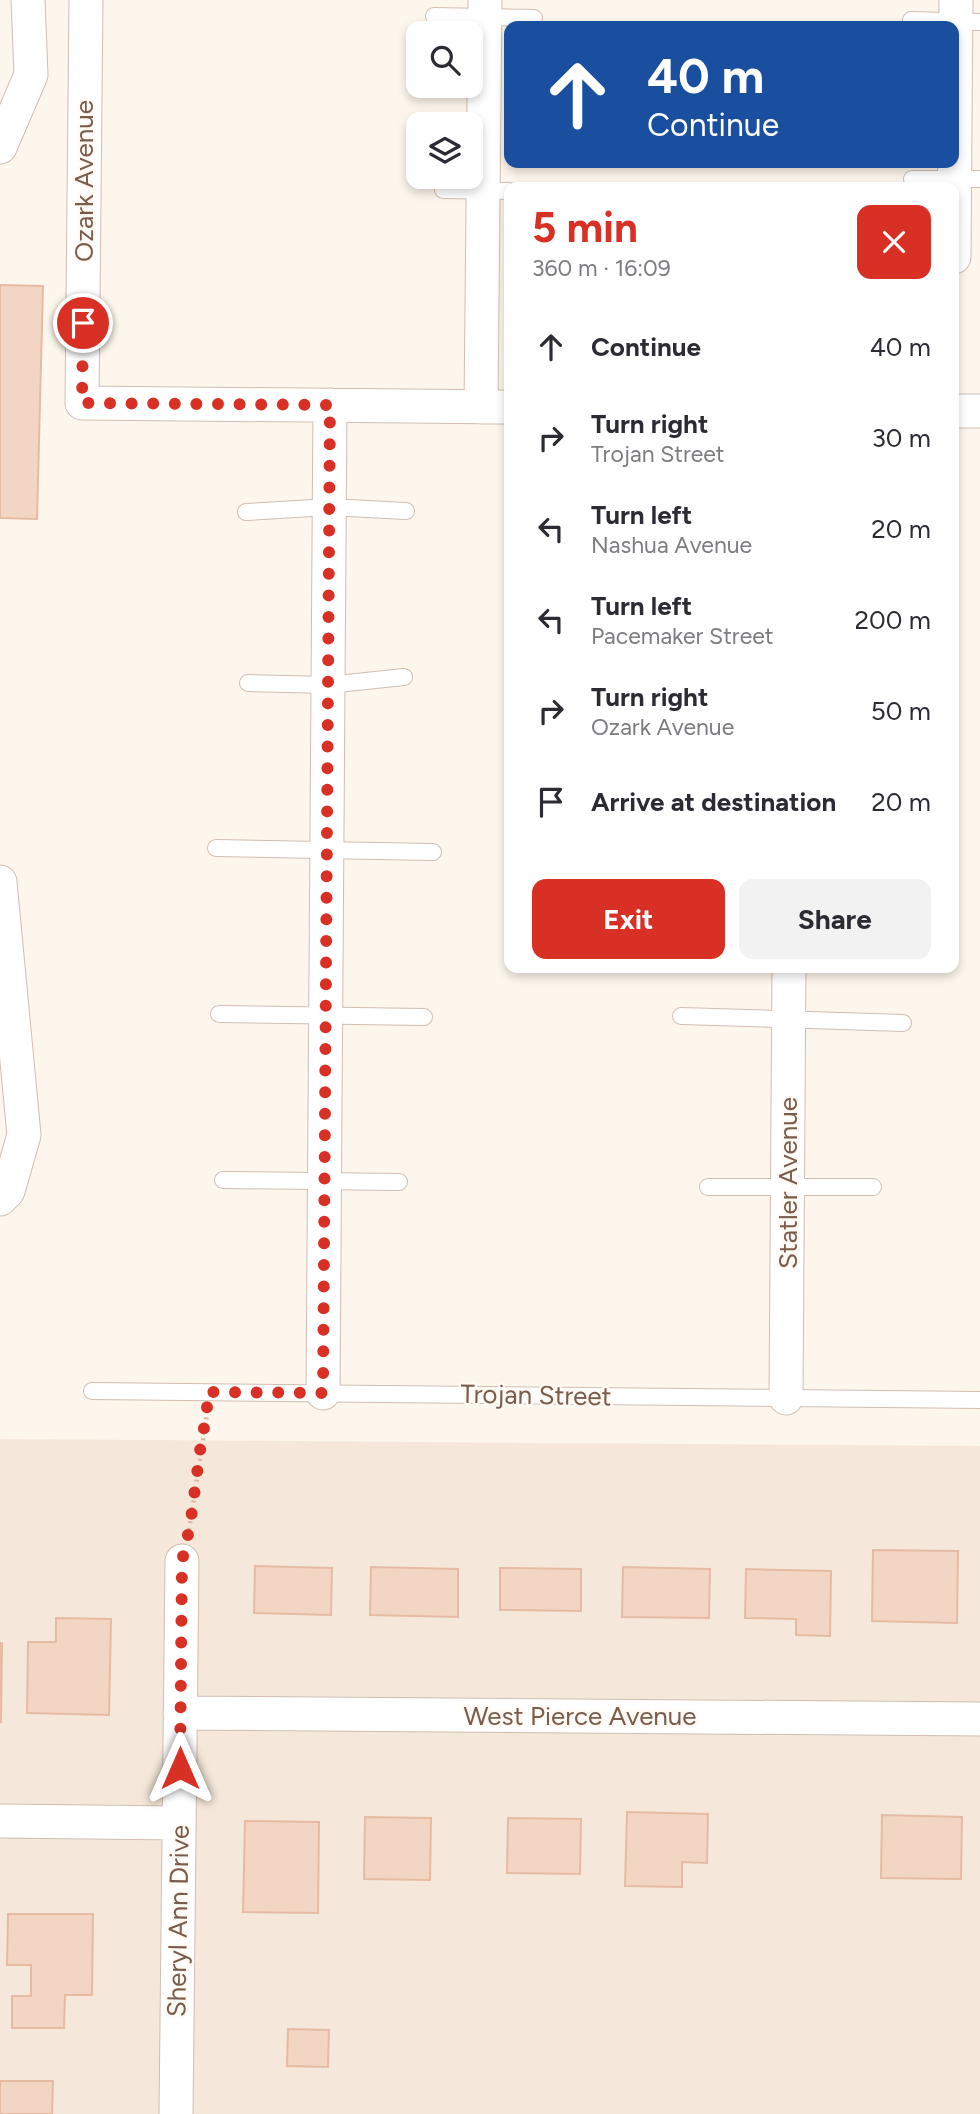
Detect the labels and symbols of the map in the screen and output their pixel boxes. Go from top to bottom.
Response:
street label: Ozark Avenue [68,100,100,262]
pin [53,293,113,353]
street label: Statler Avenue [772,1097,804,1269]
street label: Trojan Street [460,1378,612,1412]
street label: West Pierce Avenue [463,1700,697,1732]
position arrow [143,1731,217,1805]
street label: Sheryl Ann Drive [160,1825,196,2017]

